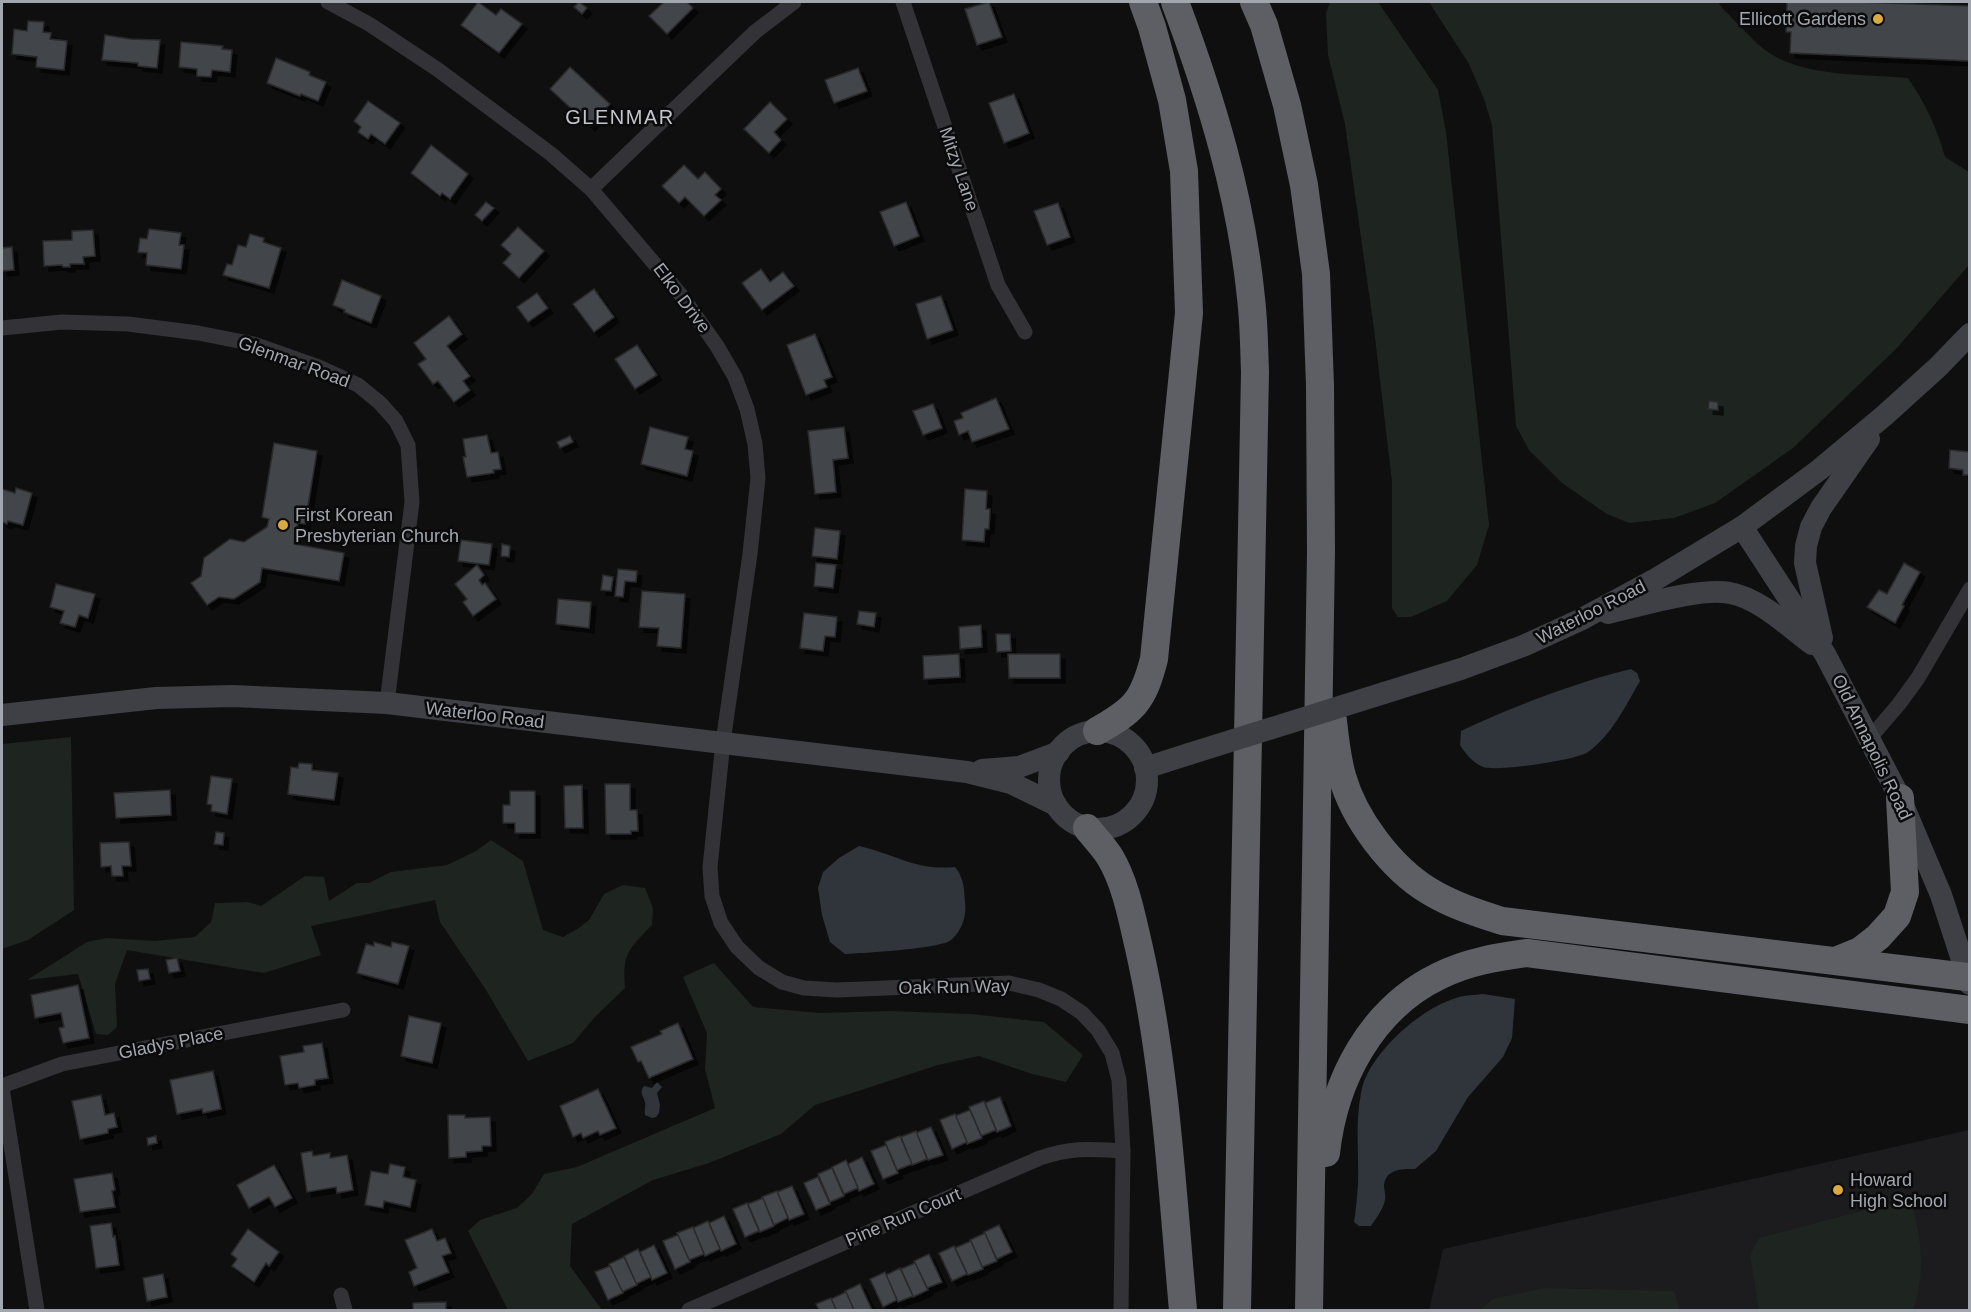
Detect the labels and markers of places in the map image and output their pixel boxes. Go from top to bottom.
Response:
place label: Ellicott Gardens [1739,9,1866,29]
marker: Ellicott Gardens [1871,12,1885,26]
place label: First Korean Presbyterian Church [295,505,459,546]
marker: First Korean Presbyterian Church [276,518,290,532]
place label: Howard High School [1850,1170,1947,1211]
marker: Howard High School [1831,1183,1845,1197]

